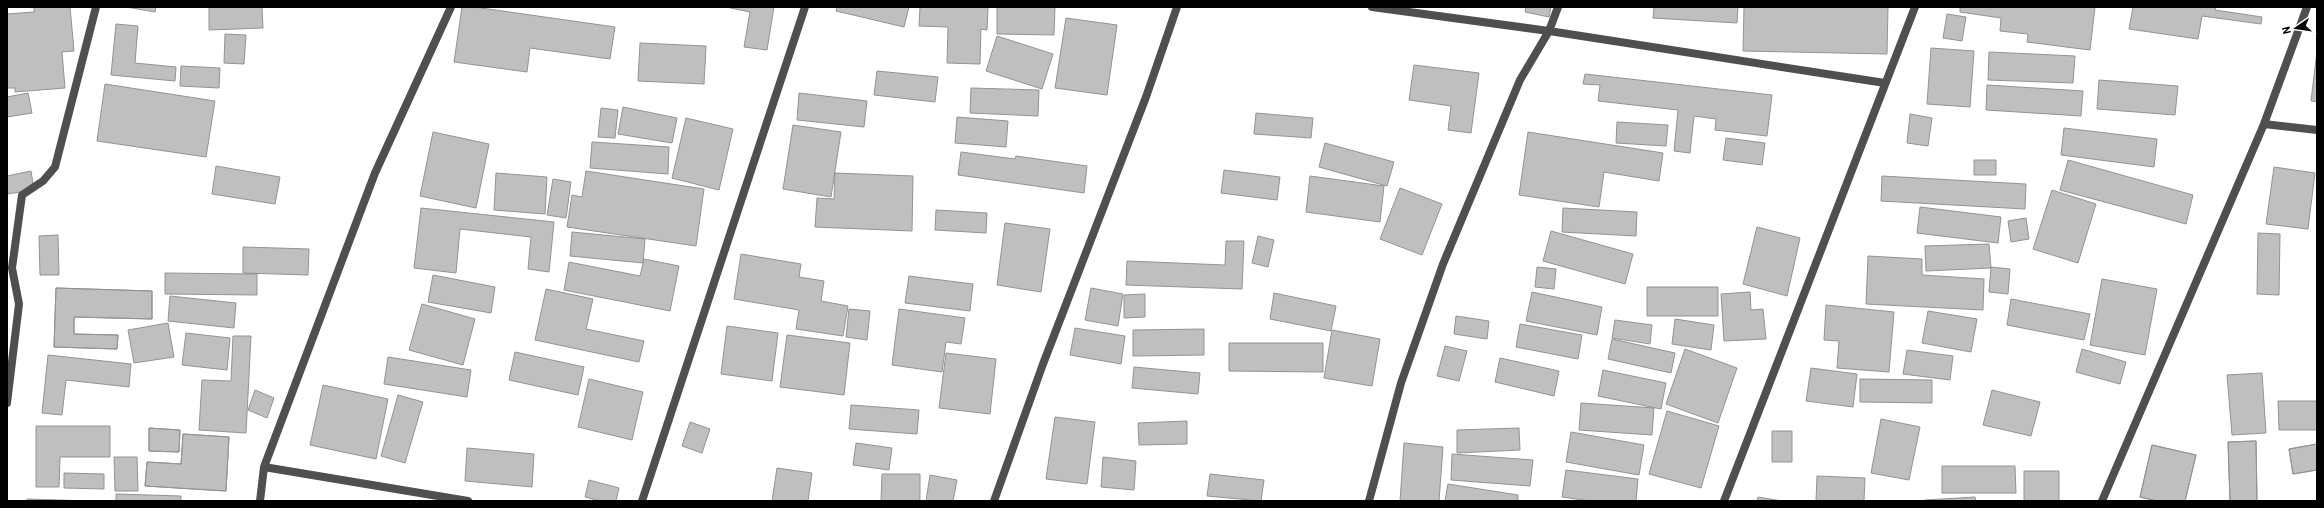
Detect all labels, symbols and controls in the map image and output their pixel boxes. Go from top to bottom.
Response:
north arrow [2276,8,2316,48]
text: N [2279,25,2293,35]

